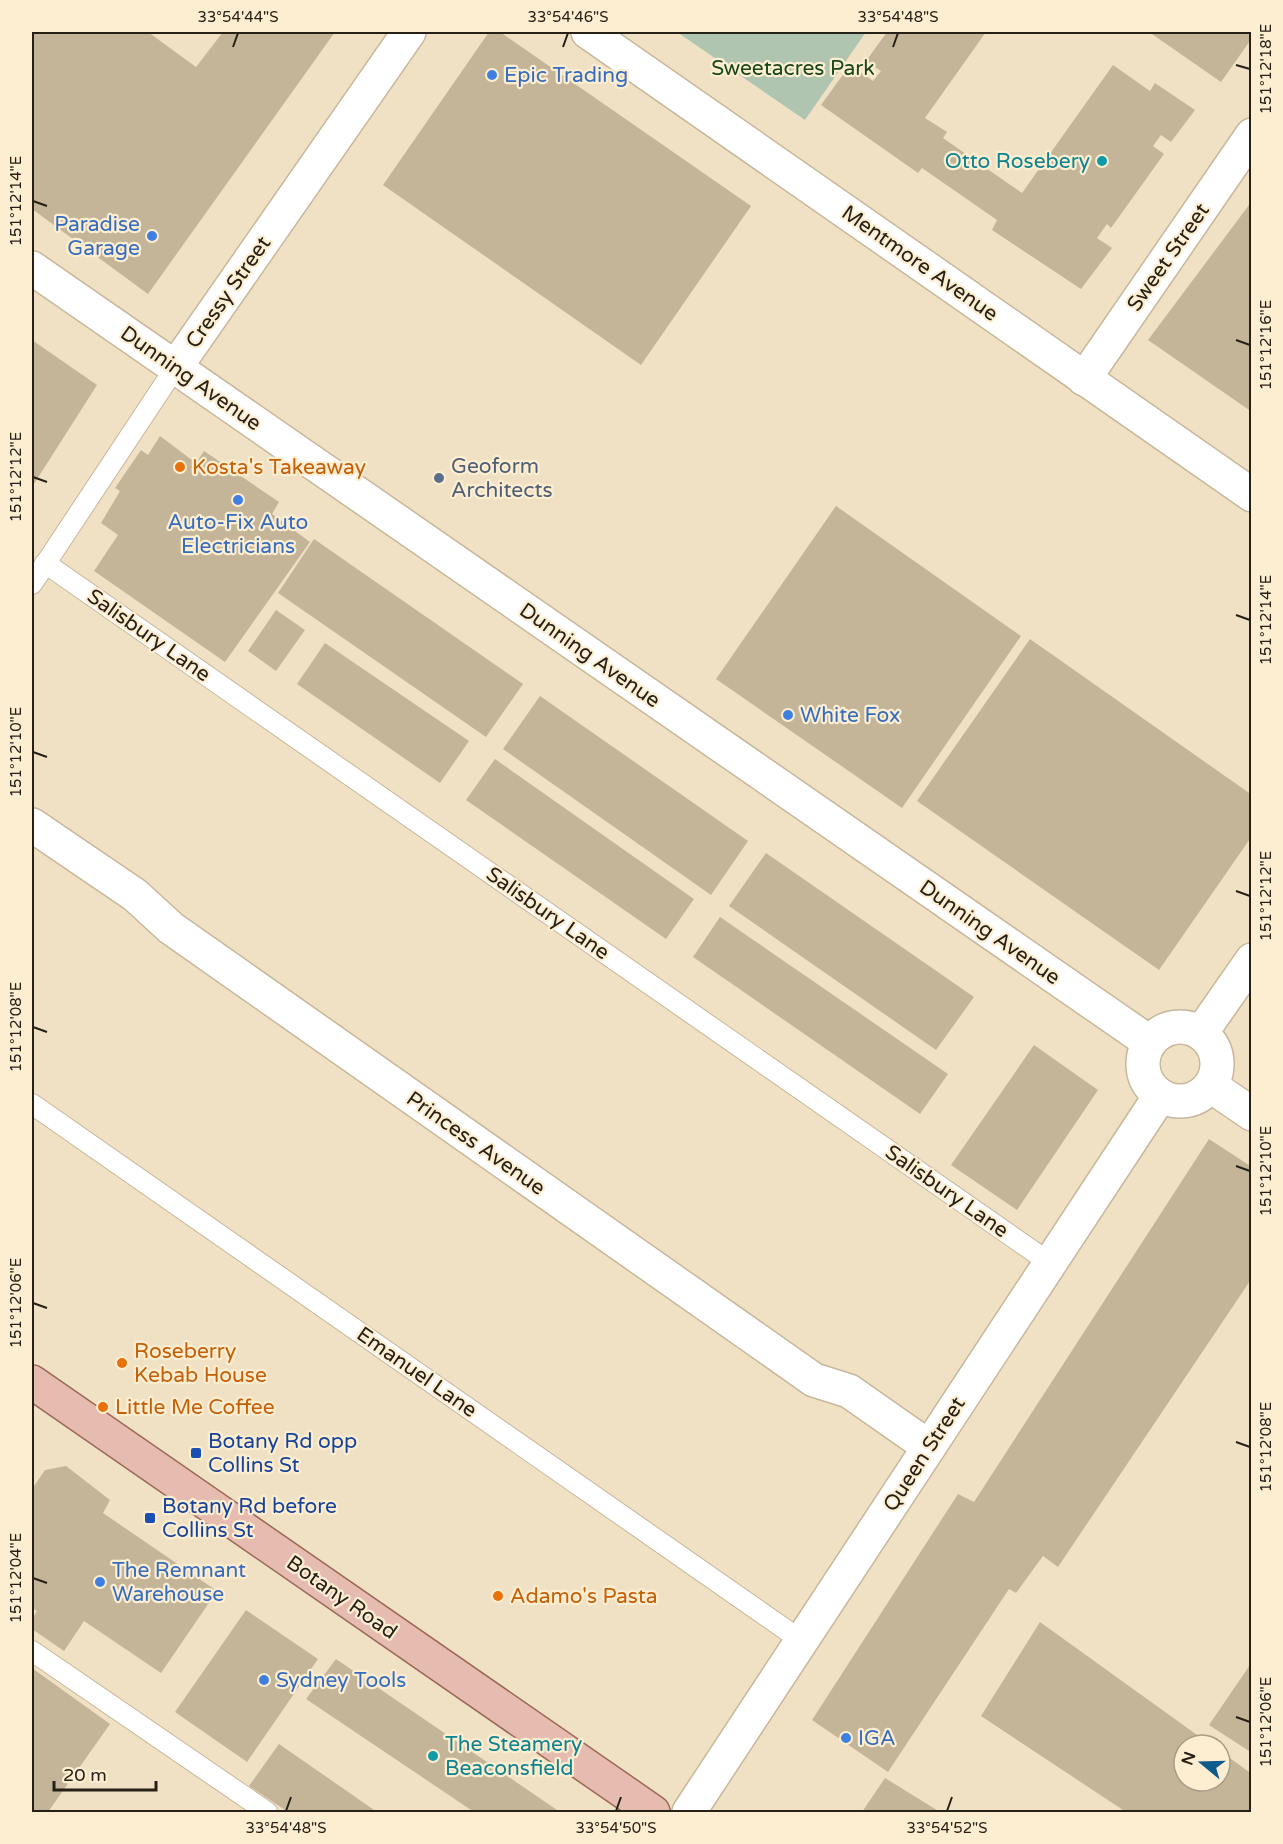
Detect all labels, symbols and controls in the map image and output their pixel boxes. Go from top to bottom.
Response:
text: 33°54'44"S [198,8,278,26]
text: 33°54'46"S [528,8,608,26]
text: 33°54'48"S [858,8,938,26]
text: 151°12'18"E [1257,24,1275,114]
park label: Sweetacres Park [711,56,875,81]
place label: Epic Trading [504,63,628,88]
marker: Epic Trading [485,68,499,82]
place label: Otto Rosebery [945,149,1090,174]
marker: Otto Rosebery [1095,154,1109,168]
text: 151°12'14"E [7,156,25,246]
street label: Sweet Street [1122,198,1215,316]
street label: Mentmore Avenue [837,200,1003,327]
place label: Paradise Garage [54,212,140,261]
marker: Paradise Garage [145,229,159,243]
street label: Cressy Street [181,232,276,353]
text: 151°12'16"E [1257,300,1275,390]
street label: Dunning Avenue [116,321,266,436]
text: 151°12'12"E [7,432,25,522]
place label: Geoform Architects [451,454,553,503]
place label: Kosta's Takeaway [192,455,366,480]
marker: Kosta's Takeaway [173,460,187,474]
marker: Geoform Architects [432,471,446,485]
marker: Auto-Fix Auto Electricians [231,493,245,507]
place label: Auto-Fix Auto Electricians [168,510,308,559]
text: 151°12'14"E [1257,575,1275,665]
street label: Salisbury Lane [82,584,215,687]
street label: Dunning Avenue [515,598,665,713]
place label: White Fox [800,703,900,728]
text: 151°12'10"E [7,707,25,797]
marker: White Fox [781,708,795,722]
text: 151°12'12"E [1257,851,1275,941]
street label: Salisbury Lane [481,862,614,965]
street label: Dunning Avenue [915,875,1065,990]
text: 151°12'08"E [7,982,25,1072]
street label: Princess Avenue [401,1086,550,1201]
text: 151°12'10"E [1257,1126,1275,1216]
street label: Salisbury Lane [880,1140,1013,1243]
text: 151°12'06"E [7,1258,25,1348]
street label: Emanuel Lane [352,1322,482,1423]
place label: Roseberry Kebab House [134,1339,267,1388]
marker: Roseberry Kebab House [115,1356,129,1370]
street label: Queen Street [878,1392,971,1516]
place label: Little Me Coffee [115,1395,275,1420]
marker: Little Me Coffee [96,1400,110,1414]
text: 151°12'08"E [1257,1402,1275,1492]
place label: Botany Rd opp Collins St [208,1429,357,1478]
marker: Botany Rd opp Collins St [189,1446,203,1460]
place label: Botany Rd before Collins St [162,1494,337,1543]
marker: Botany Rd before Collins St [143,1511,157,1525]
text: 151°12'04"E [7,1533,25,1623]
street label: Botany Road [282,1550,402,1645]
place label: The Remnant Warehouse [112,1558,246,1607]
marker: The Remnant Warehouse [93,1575,107,1589]
place label: Adamo's Pasta [510,1584,658,1609]
marker: Adamo's Pasta [491,1589,505,1603]
place label: Sydney Tools [276,1668,406,1693]
marker: Sydney Tools [257,1673,271,1687]
text: 151°12'06"E [1257,1677,1275,1767]
place label: IGA [858,1726,896,1751]
marker: IGA [839,1731,853,1745]
place label: The Steamery Beaconsfield [445,1732,582,1781]
north arrow [1172,1733,1232,1793]
marker: The Steamery Beaconsfield [426,1749,440,1763]
text: N [1177,1749,1200,1768]
scale bar [54,1754,156,1792]
text: 20 m [63,1764,107,1786]
text: 33°54'48"S [246,1819,326,1837]
text: 33°54'50"S [576,1819,656,1837]
text: 33°54'52"S [907,1819,987,1837]

